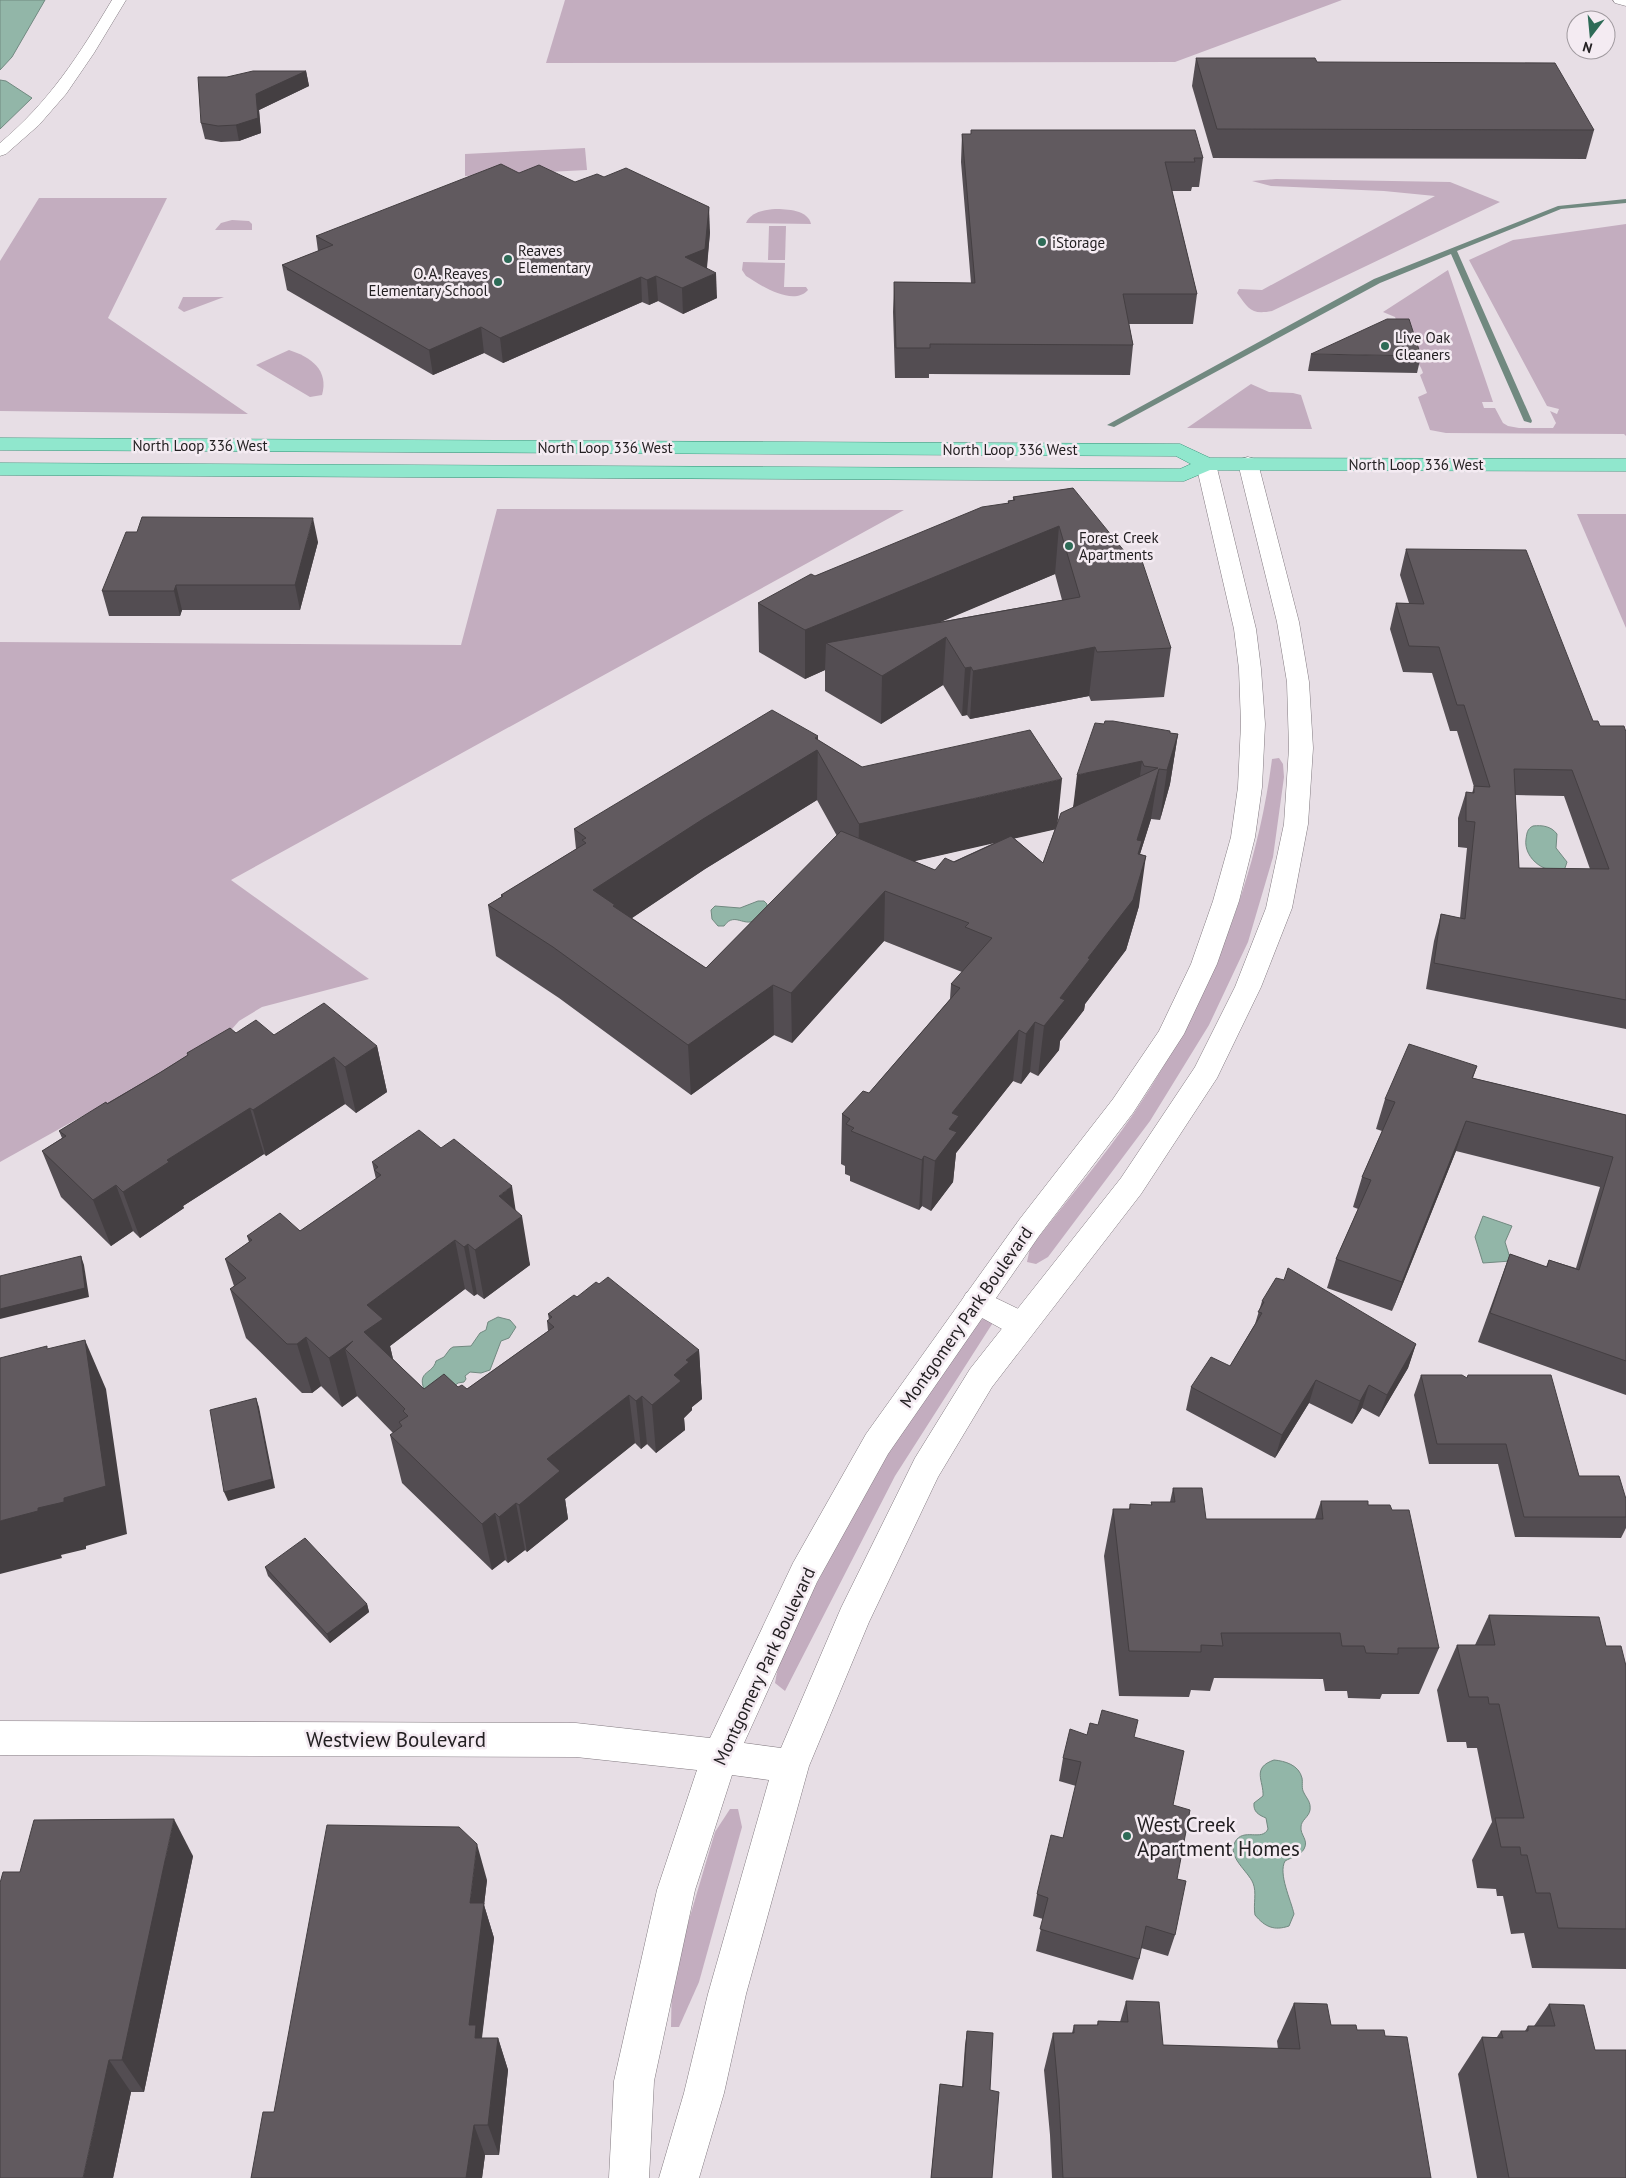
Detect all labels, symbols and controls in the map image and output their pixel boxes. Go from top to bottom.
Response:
north arrow [1566,10,1616,60]
text: N [1581,38,1594,57]
place label: iStorage [1052,233,1105,252]
marker: iStorage [1036,236,1048,248]
place label: Reaves Elementary [518,241,591,277]
marker: Reaves Elementary [502,253,514,265]
place label: O. A. Reaves Elementary School [368,264,489,300]
marker: O. A. Reaves Elementary School [492,276,504,288]
place label: Live Oak Cleaners [1395,328,1451,364]
marker: Live Oak Cleaners [1379,340,1391,352]
street label: North Loop 336 West [132,436,268,455]
street label: North Loop 336 West [537,438,673,457]
street label: North Loop 336 West [942,440,1078,459]
street label: North Loop 336 West [1348,455,1484,474]
place label: Forest Creek Apartments [1079,528,1159,564]
marker: Forest Creek Apartments [1063,540,1075,552]
street label: Montgomery Park Boulevard [895,1222,1037,1412]
street label: Montgomery Park Boulevard [708,1563,820,1769]
street label: Westview Boulevard [306,1726,486,1753]
place label: West Creek Apartment Homes [1137,1811,1300,1862]
marker: West Creek Apartment Homes [1121,1830,1133,1842]

